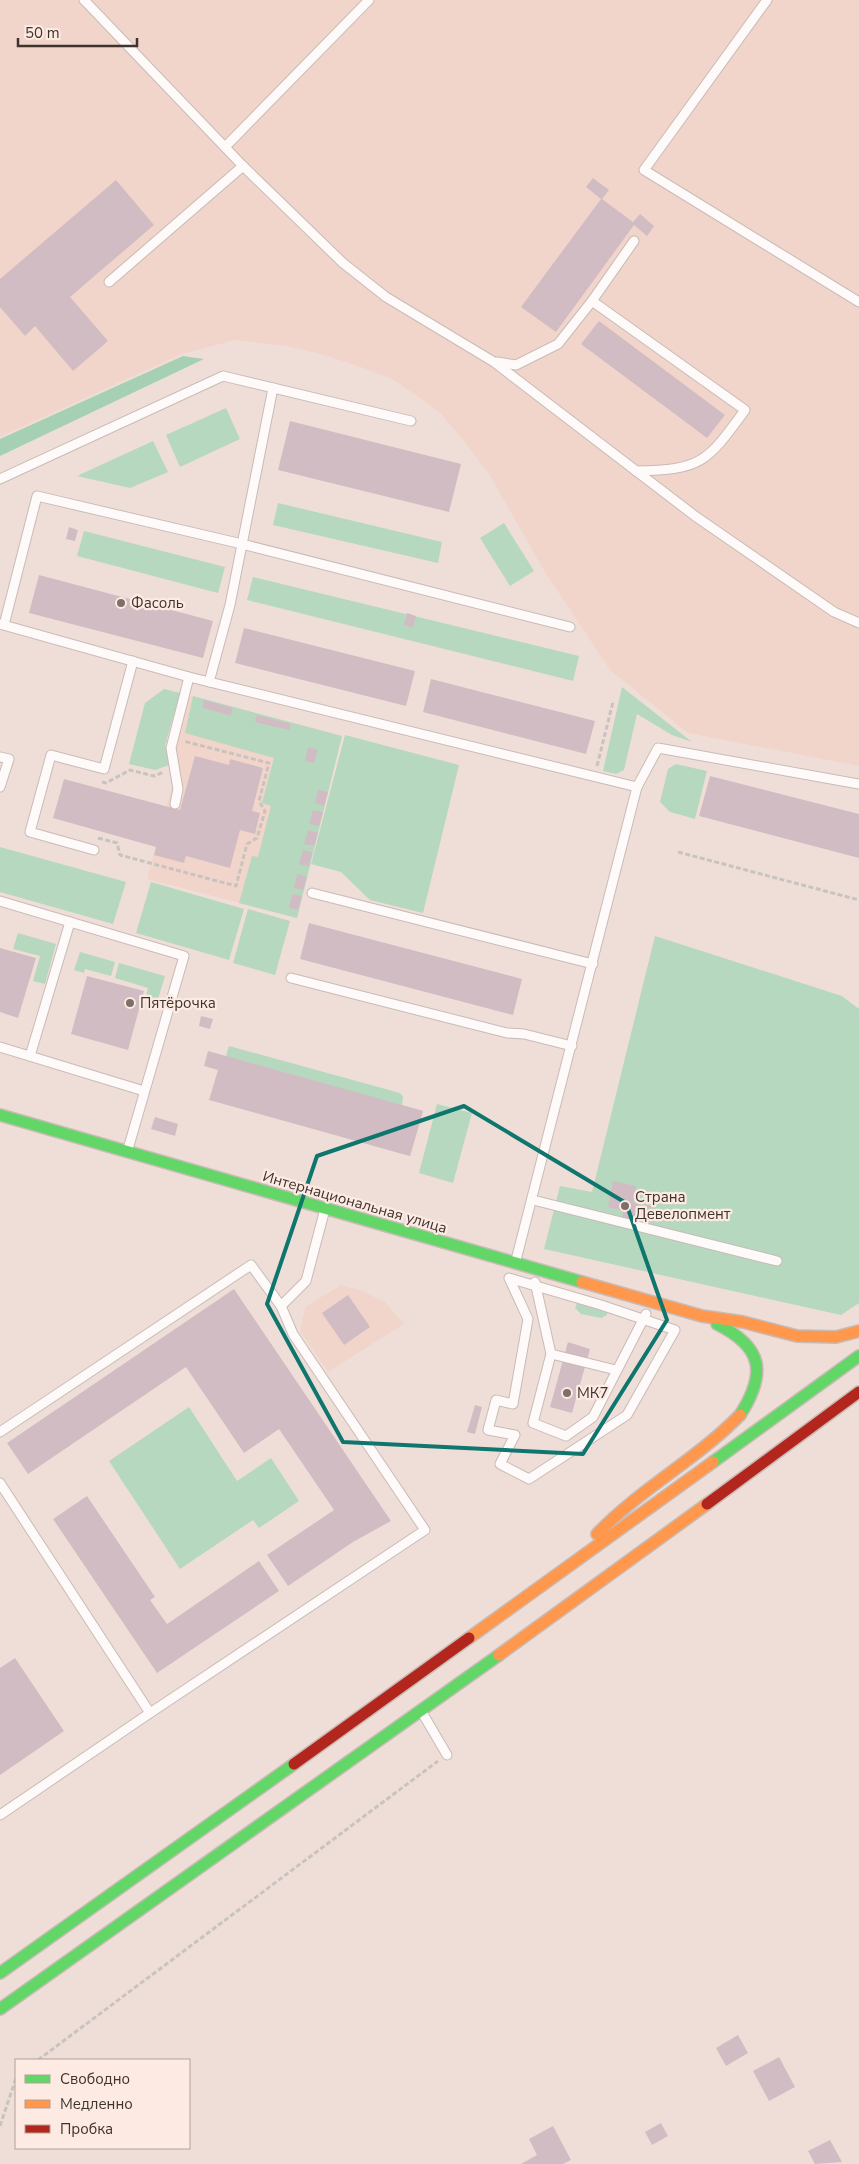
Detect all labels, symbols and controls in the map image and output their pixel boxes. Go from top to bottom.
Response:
scale bar [18,15,136,47]
text: 50 m [25,23,60,43]
place label: Фасоль [131,593,184,613]
marker: Фасоль [115,597,127,609]
place label: Пятёрочка [140,993,216,1013]
marker: Пятёрочка [124,997,136,1009]
street label: Интернациональная улица [260,1166,450,1238]
place label: Страна Девелопмент [635,1187,731,1224]
marker: Страна Девелопмент [619,1200,631,1212]
place label: МК7 [577,1383,608,1403]
marker: МК7 [561,1387,573,1399]
legend [15,2059,190,2149]
text: Свободно [60,2069,130,2089]
text: Медленно [60,2094,133,2114]
text: Пробка [60,2119,113,2139]

